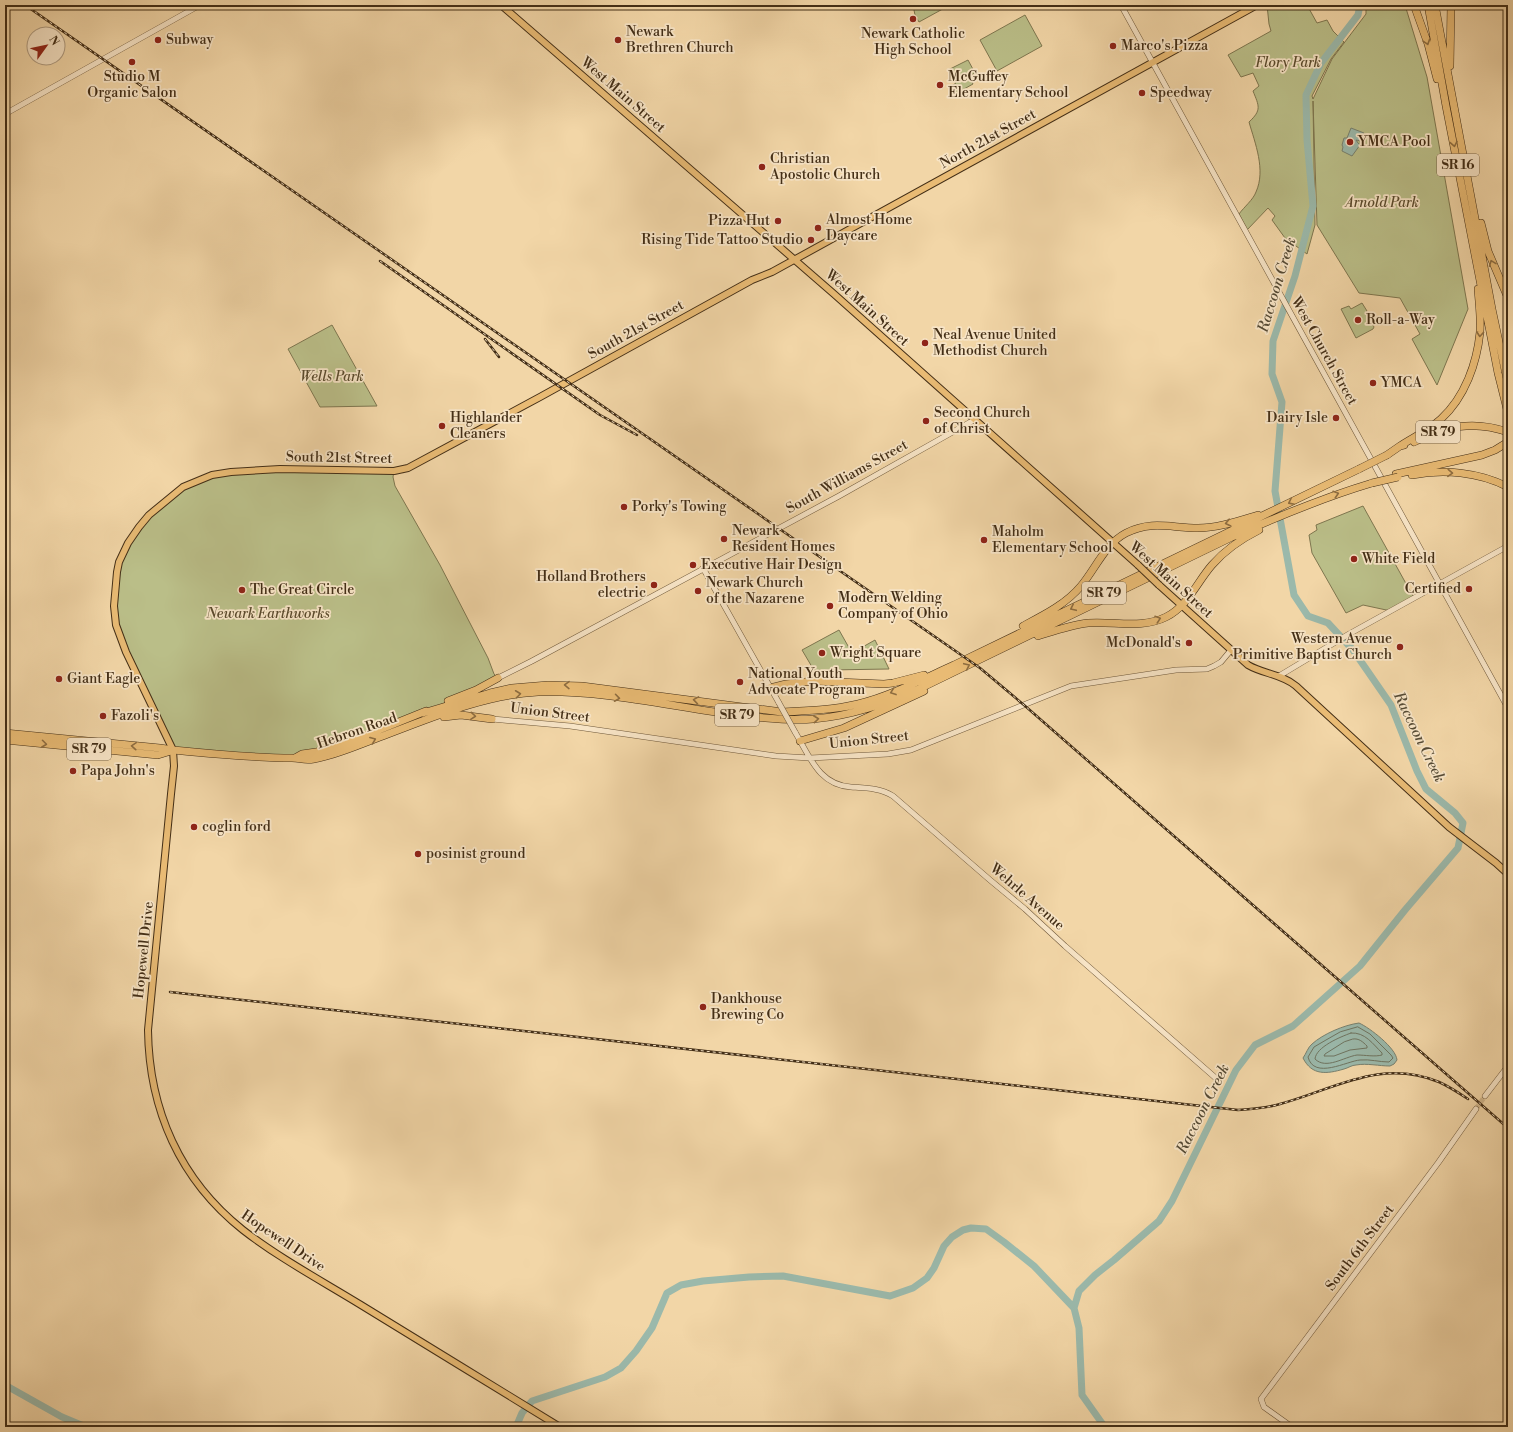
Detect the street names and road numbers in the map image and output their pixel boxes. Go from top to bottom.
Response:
street label: West Main Street [576,53,669,137]
street label: North 21st Street [937,105,1039,173]
road number: SR 16 [1437,154,1479,176]
street label: West Main Street [821,265,913,350]
street label: West Church Street [1286,293,1361,408]
street label: South 21st Street [585,296,687,364]
road number: SR 79 [1416,421,1460,443]
street label: South Williams Street [783,436,911,518]
street label: South 21st Street [286,448,392,468]
street label: West Main Street [1125,537,1217,622]
road number: SR 79 [1082,582,1126,604]
street label: Union Street [509,699,591,727]
road number: SR 79 [715,704,759,726]
street label: Hebron Road [314,709,400,753]
street label: Union Street [828,727,910,753]
road number: SR 79 [67,738,111,760]
street label: Wehrle Avenue [985,859,1068,934]
street label: Hopewell Drive [130,900,158,1000]
street label: South 6th Street [1322,1201,1398,1295]
street label: Hopewell Drive [237,1206,329,1276]

